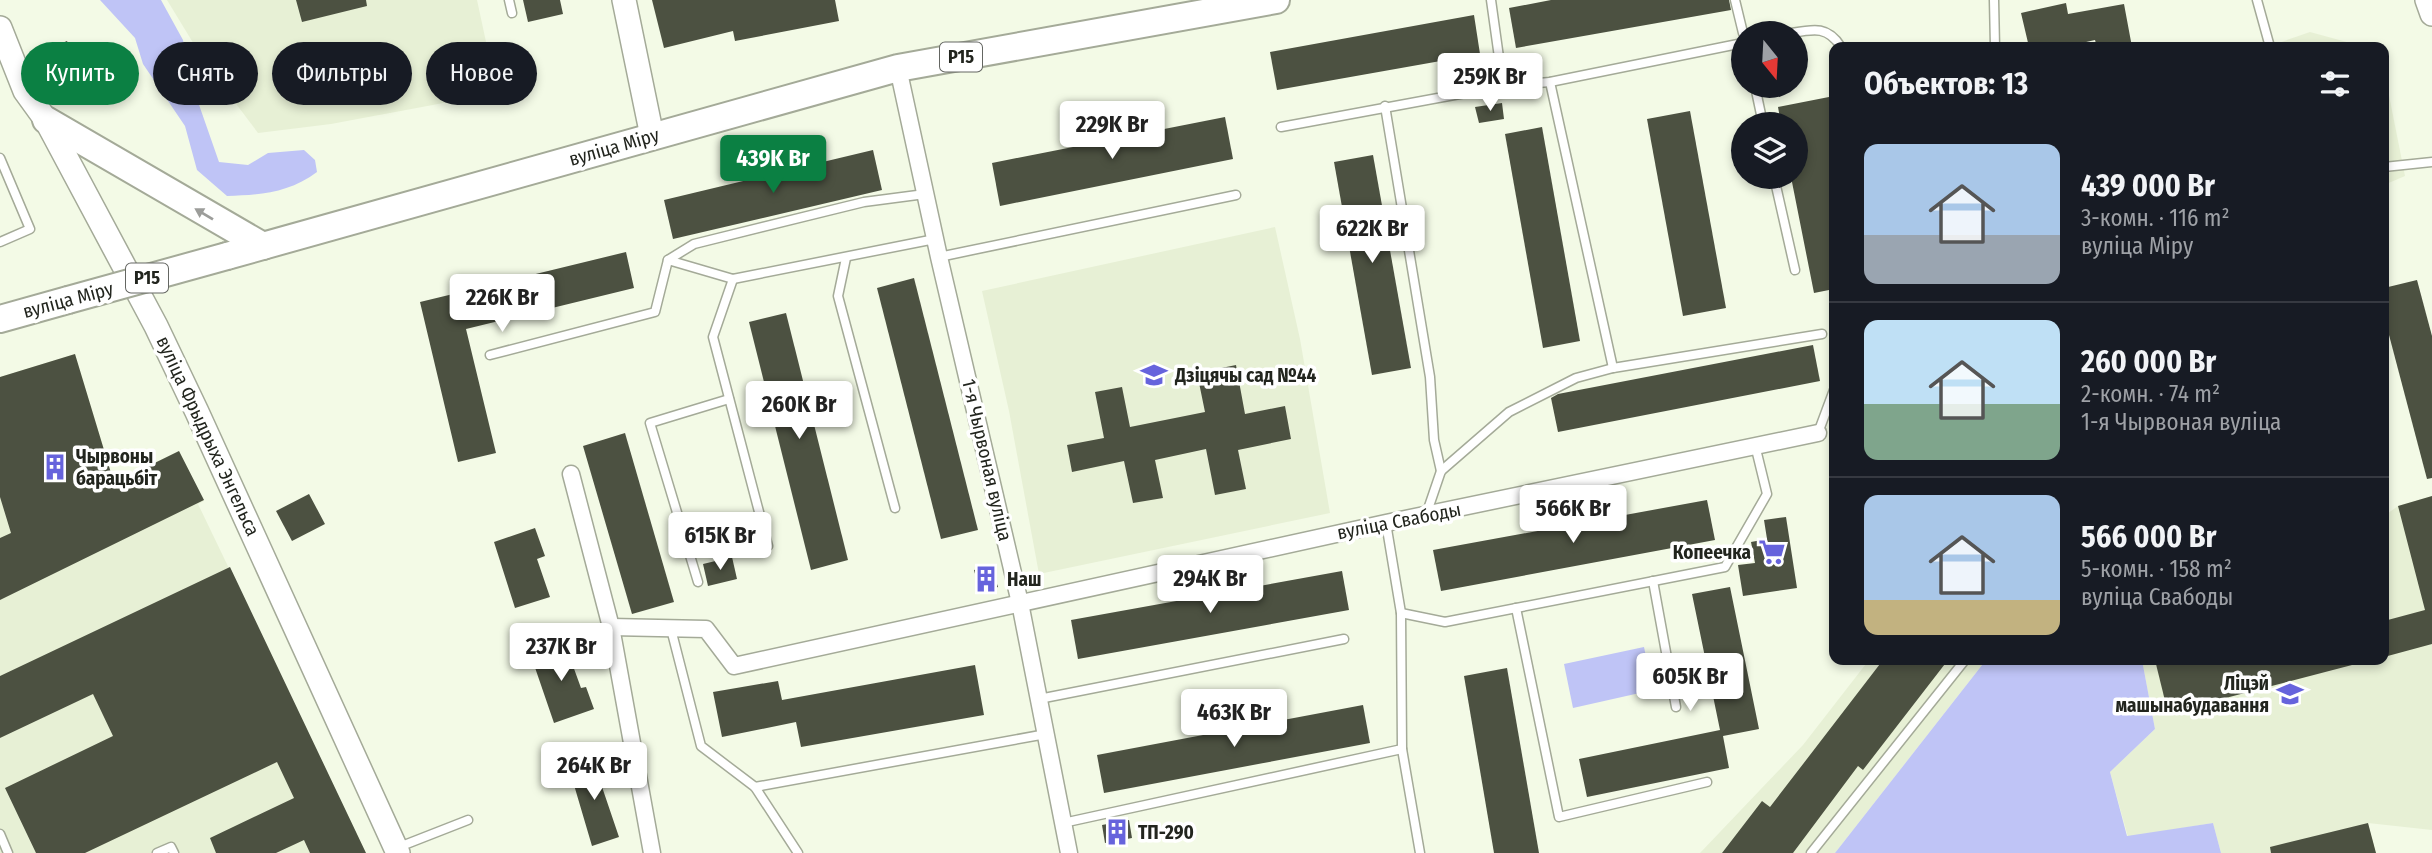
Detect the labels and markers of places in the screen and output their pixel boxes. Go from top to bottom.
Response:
pin: 259K Br [1425,54,1555,113]
pin: 229K Br [1047,102,1177,161]
pin: 439K Br [708,136,838,195]
pin: 622K Br [1307,205,1437,265]
pin: 226K Br [437,274,567,334]
school or university icon: Дзіцячы сад №44 [1139,360,1169,390]
place label: Дзіцячы сад №44 [1174,364,1316,387]
pin: 260K Br [734,382,864,441]
place label: Чырвоны барацьбіт [76,445,158,490]
building icon: Чырвоны барацьбіт [40,452,70,482]
pin: 566K Br [1508,486,1638,545]
pin: 615K Br [655,512,785,572]
supermarket icon: Копеечка [1757,537,1787,567]
place label: Копеечка [1673,541,1751,564]
pin: 294K Br [1145,556,1275,615]
building icon: Наш [971,564,1001,594]
place label: Наш [1007,568,1041,591]
pin: 237K Br [496,624,626,683]
pin: 605K Br [1625,654,1755,713]
place label: Ліцэй машынабудавання [2115,672,2269,717]
school or university icon: Ліцэй машынабудавання [2275,679,2305,709]
pin: 463K Br [1169,690,1299,749]
pin: 264K Br [529,742,659,802]
building icon: ТП-290 [1102,817,1132,847]
place label: ТП-290 [1138,821,1194,844]

